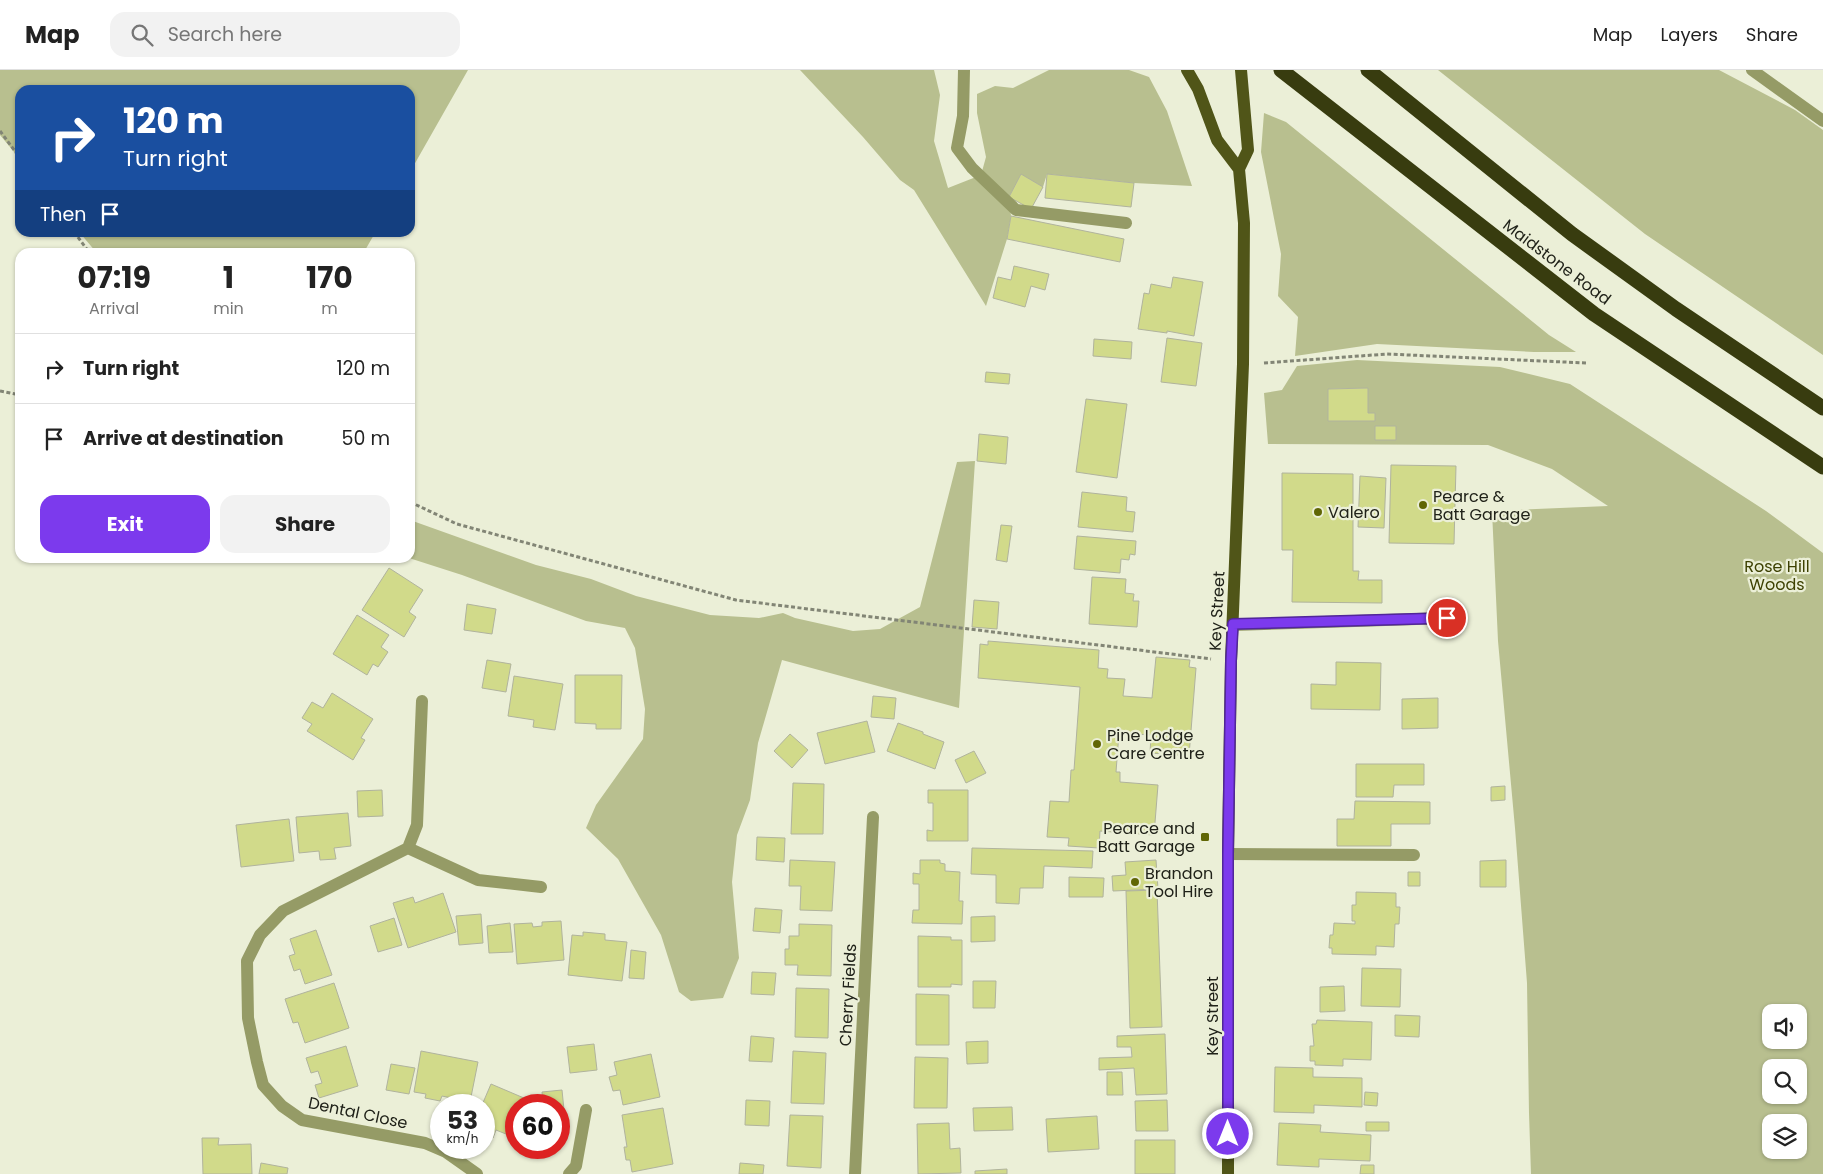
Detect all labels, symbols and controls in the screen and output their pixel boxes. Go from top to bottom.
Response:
search box [110,12,460,57]
text: Map [25,18,80,51]
icon: search [128,21,156,49]
text: Search here [168,21,282,48]
text: Map [1593,22,1633,47]
text: Layers [1661,22,1718,47]
text: Share [1746,22,1798,47]
text: 120 m [123,96,223,145]
icon: right [40,105,105,170]
text: Turn right [123,143,228,174]
icon: arrive [96,200,124,228]
text: Then [40,201,86,228]
street label: Maidstone Road [1498,214,1616,310]
text: 07:19 [77,256,151,299]
text: 1 [223,256,234,299]
text: 170 [306,256,353,299]
text: Arrival [89,297,139,320]
text: min [213,297,244,320]
text: m [321,297,338,320]
icon: right [40,355,68,383]
text: Turn right [83,355,179,382]
text: 120 m [336,355,390,382]
icon: arrive [40,425,68,453]
text: Arrive at destination [83,425,284,452]
text: 50 m [341,425,390,452]
place label: Pearce & Batt Garage [1433,485,1530,526]
button: Exit [40,495,210,553]
button: Share [220,495,390,553]
marker: Pearce & Batt Garage [1417,499,1429,511]
place label: Valero [1328,501,1380,524]
marker: Valero [1312,506,1324,518]
park label: Rose Hill Woods [1744,555,1810,596]
street label: Key Street [1203,570,1231,651]
pin [1426,597,1468,639]
icon: arrive [1433,604,1461,632]
place label: Pine Lodge Care Centre [1107,724,1205,765]
marker: Pine Lodge Care Centre [1091,738,1103,750]
place label: Pearce and Batt Garage [1098,817,1195,858]
marker: Pearce and Batt Garage [1199,831,1211,843]
place label: Brandon Tool Hire [1145,862,1213,903]
marker: Brandon Tool Hire [1129,876,1141,888]
street label: Cherry Fields [834,943,862,1047]
street label: Key Street [1201,976,1224,1056]
map controls [1762,1004,1807,1159]
button: sound [1762,1004,1807,1049]
button: search [1762,1059,1807,1104]
street label: Dental Close [306,1091,410,1135]
speed limit sign: 60 [505,1094,570,1159]
text: 53 [447,1103,478,1138]
position arrow [1201,1107,1253,1159]
button: layers [1762,1114,1807,1159]
text: km/h [447,1130,478,1147]

